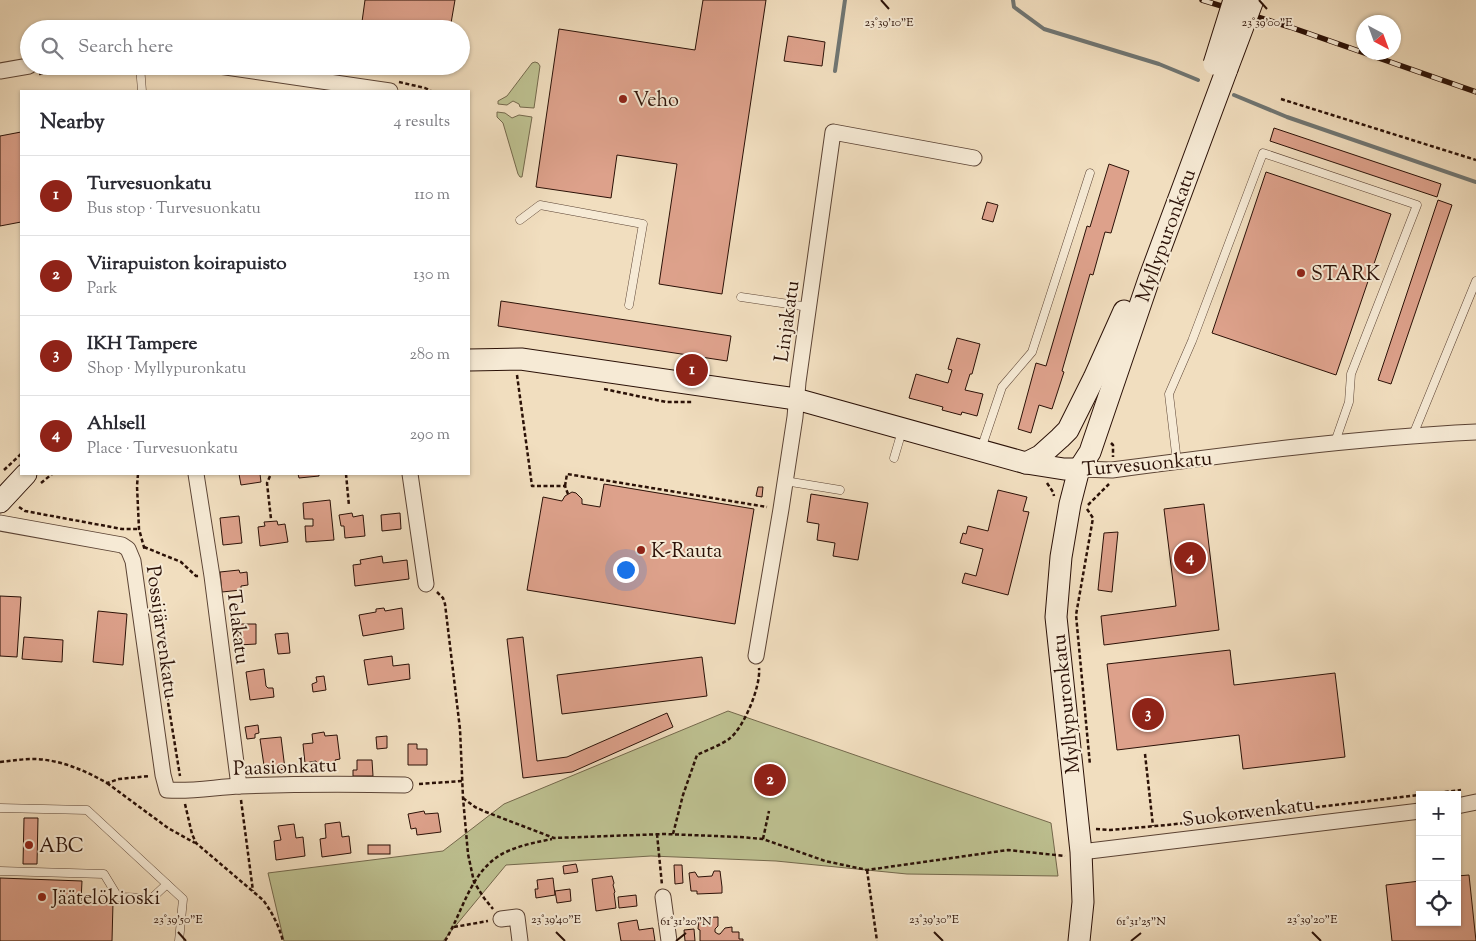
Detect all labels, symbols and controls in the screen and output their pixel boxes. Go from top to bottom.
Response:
text: 23°39'10"E [864,14,914,32]
text: 23°39'00"E [1242,14,1293,32]
north arrow [1356,15,1401,60]
search box [20,20,470,75]
icon: search [38,34,66,62]
text: Search here [78,34,173,61]
place label: Veho [633,87,679,116]
marker: Veho [617,93,629,105]
text: Nearby [40,108,105,138]
text: 4 results [394,111,450,134]
street label: Myllypuronkatu [1130,165,1205,307]
text: Turvesuonkatu [87,171,211,198]
text: 1 [53,184,59,207]
text: 110 m [414,184,450,207]
text: Bus stop · Turvesuonkatu [87,198,261,221]
text: Viirapuiston koirapuisto [87,251,287,278]
place label: STARK [1311,261,1381,290]
text: 2 [52,264,60,287]
text: 130 m [413,264,450,287]
marker: STARK [1295,267,1307,279]
text: Park [87,278,118,301]
street label: Linjakatu [768,278,809,364]
text: IKH Tampere [87,331,197,358]
text: 3 [53,344,59,367]
text: 280 m [409,344,450,367]
pin: 1 [676,351,708,389]
text: Shop · Myllypuronkatu [87,358,246,381]
text: Ahlsell [87,411,146,438]
text: 4 [52,424,60,447]
text: 290 m [410,424,450,447]
text: Place · Turvesuonkatu [87,438,238,461]
street label: Turvesuonkatu [1081,445,1214,486]
place label: K-Rauta [651,538,722,567]
pin: 4 [1174,539,1206,577]
marker: K-Rauta [635,544,647,556]
your location [613,557,639,583]
street label: Possijärvenkatu [137,564,184,701]
street label: Telakatu [218,589,256,667]
street label: Myllypuronkatu [1046,632,1089,775]
pin: 3 [1132,695,1164,733]
street label: Paasionkatu [233,752,338,785]
pin: 2 [754,761,786,799]
street label: Suokorvenkatu [1181,791,1316,836]
map controls [1416,791,1461,926]
button: + [1416,791,1461,836]
place label: ABC [39,833,84,862]
button: − [1416,836,1461,881]
marker: ABC [23,839,35,851]
button: locate [1416,881,1461,926]
place label: Jäätelökioski [51,885,160,914]
marker: Jäätelökioski [36,891,48,903]
text: 23°39'50"E [153,911,203,929]
text: 23°39'40"E [531,911,582,929]
text: 23°39'30"E [909,911,960,929]
text: 23°39'20"E [1287,911,1338,929]
text: 61°31'20"N [660,913,712,931]
text: 61°31'25"N [1116,913,1166,931]

